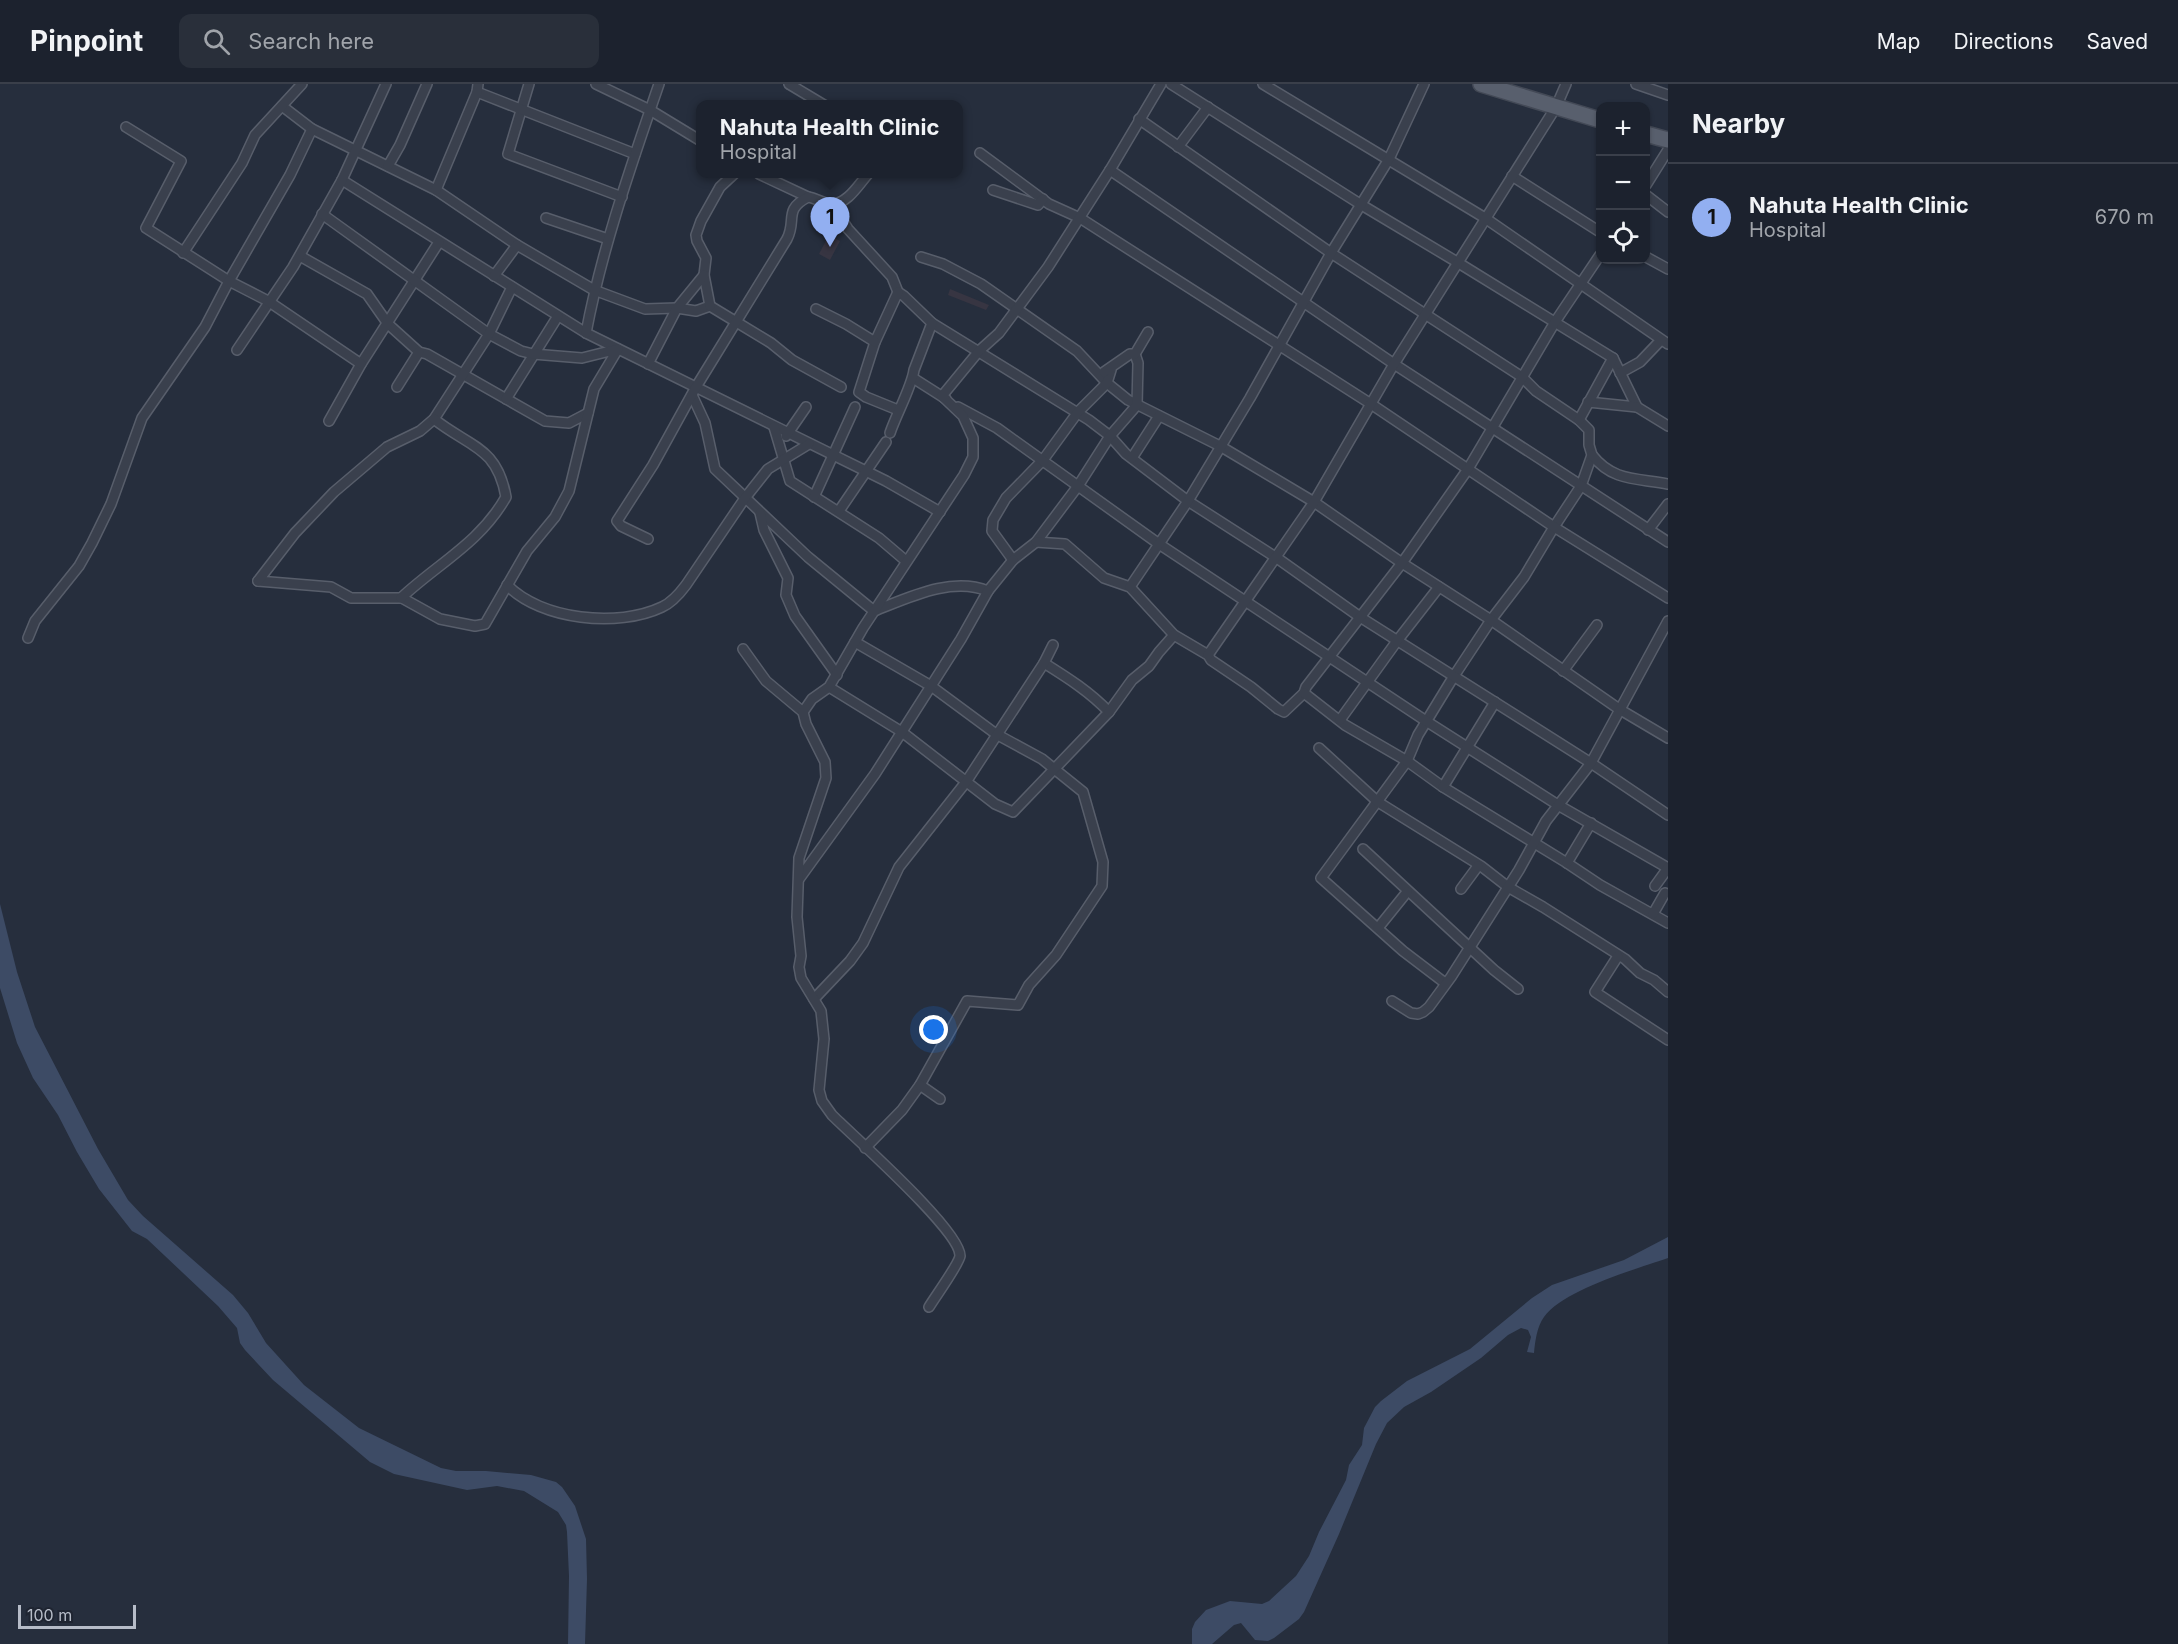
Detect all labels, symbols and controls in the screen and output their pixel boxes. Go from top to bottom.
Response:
search box [179,14,599,68]
text: Pinpoint [30,24,143,58]
icon: search [200,25,233,58]
text: Search here [248,28,374,54]
text: Map [1877,29,1920,54]
text: Directions [1953,29,2054,54]
text: Saved [2087,29,2148,54]
popup [696,100,963,178]
map controls [1596,102,1650,264]
button: + [1596,102,1650,156]
text: Nearby [1692,108,1785,139]
text: Nahuta Health Clinic [720,114,939,140]
text: Hospital [720,140,797,164]
button: − [1596,156,1650,210]
text: Nahuta Health Clinic [1749,192,1969,218]
pin: 1 [810,198,850,247]
text: 1 [1707,205,1716,229]
text: 670 m [2095,205,2154,229]
button: locate [1596,210,1650,264]
text: Hospital [1749,218,1826,242]
your location [919,1015,948,1044]
scale bar [18,1602,136,1630]
text: 100 m [27,1605,72,1625]

